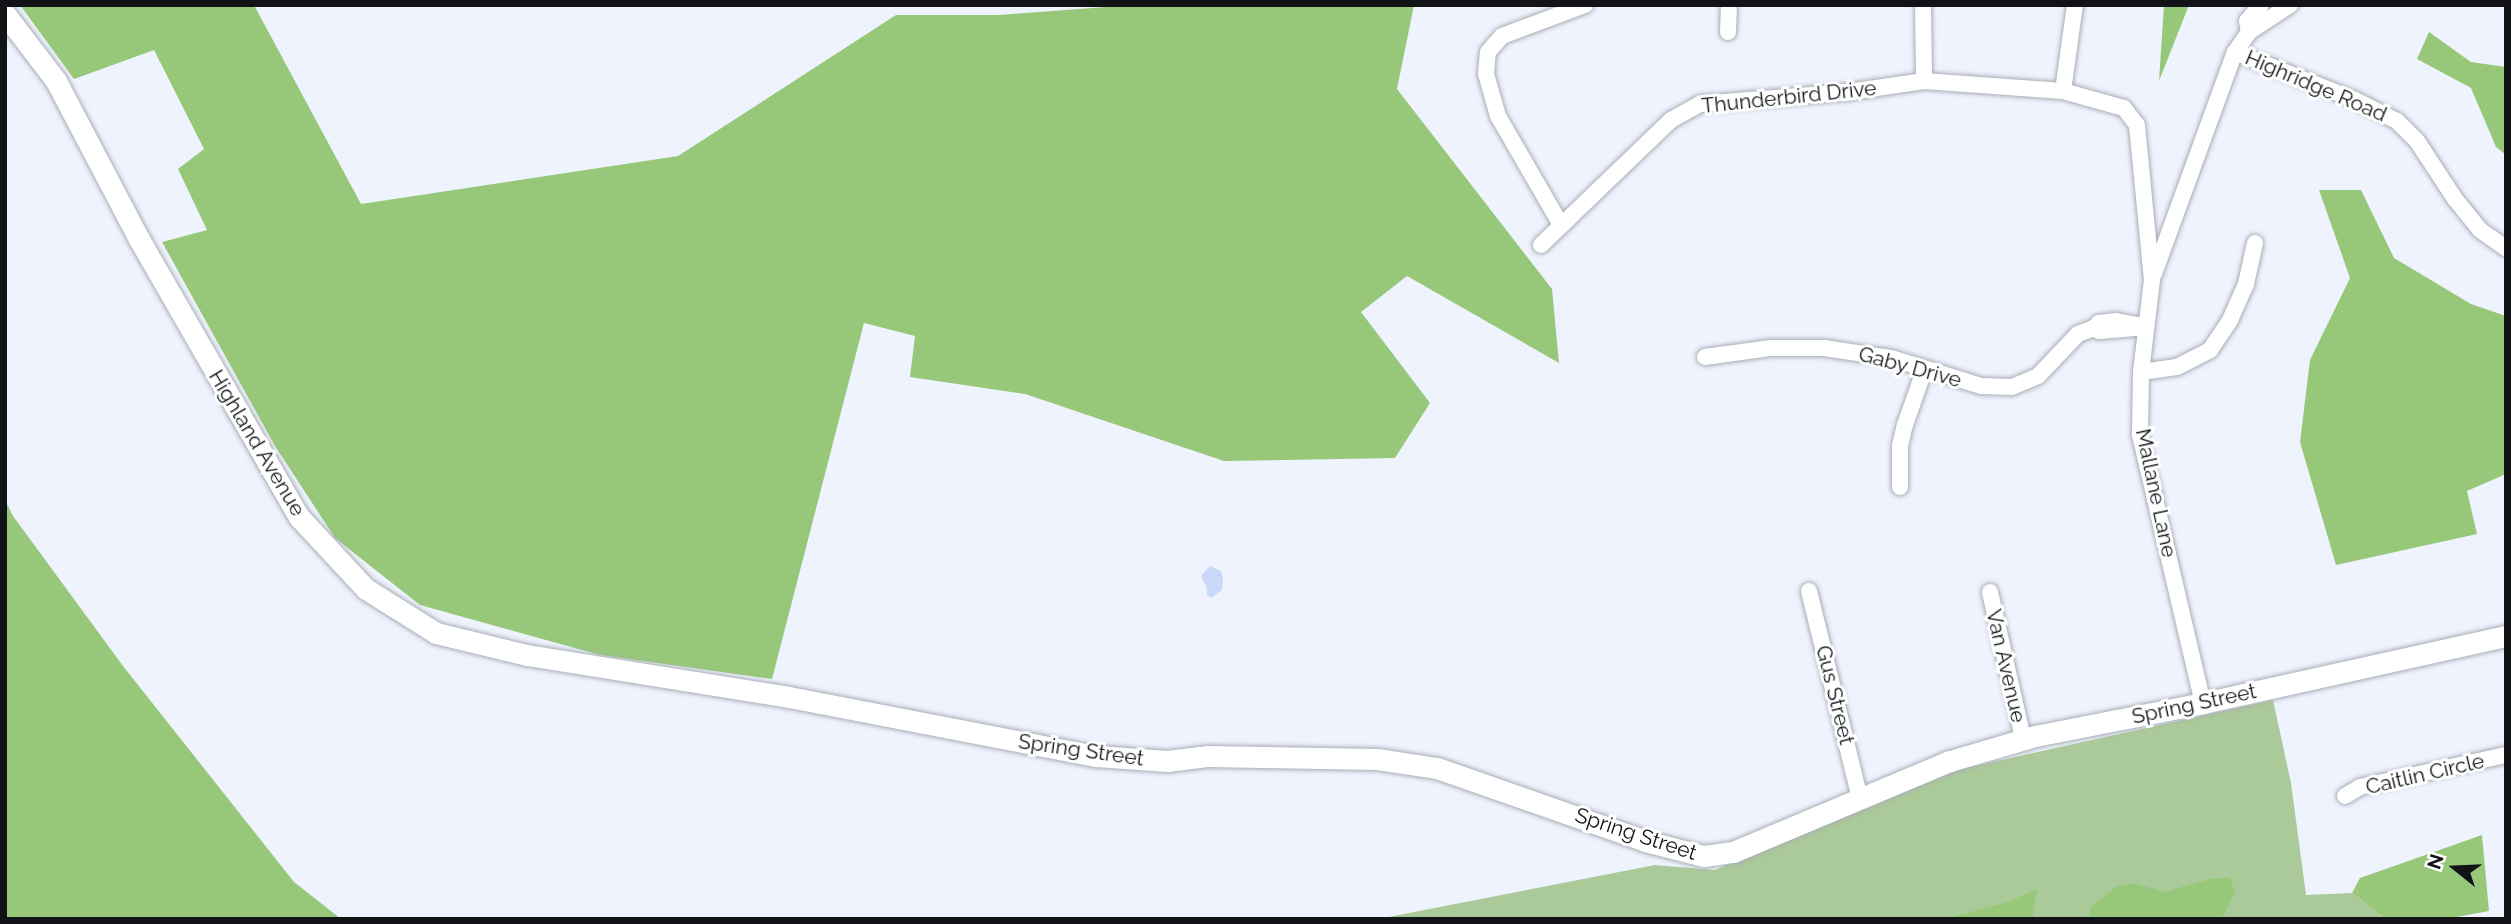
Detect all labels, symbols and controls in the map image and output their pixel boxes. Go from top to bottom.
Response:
street label: Highridge Road [2241,45,2391,127]
street label: Thunderbird Drive [1700,75,1878,119]
street label: Gaby Drive [1856,341,1964,393]
street label: Highland Avenue [203,365,311,521]
street label: Mallane Lane [2130,426,2182,560]
street label: Van Avenue [1981,607,2031,725]
street label: Gus Street [1811,643,1859,747]
street label: Spring Street [2130,679,2258,729]
street label: Spring Street [1017,729,1145,771]
street label: Caitlin Circle [2363,748,2487,800]
street label: Spring Street [1572,802,1700,866]
north arrow [2420,833,2490,903]
text: N [2422,851,2448,872]

